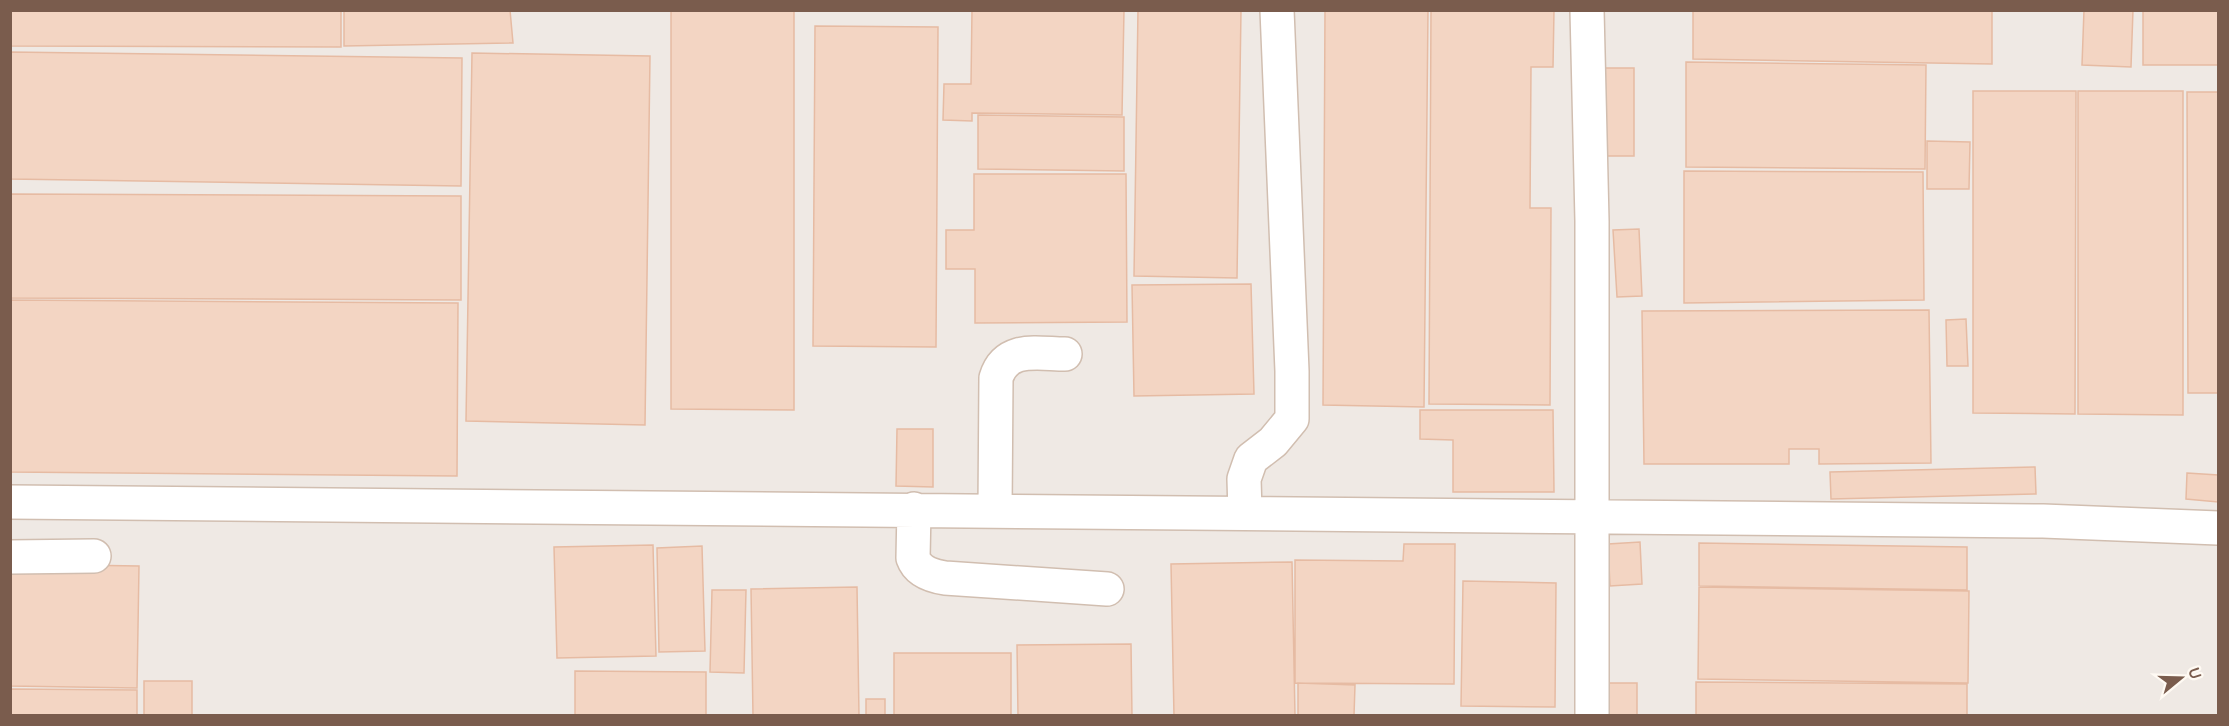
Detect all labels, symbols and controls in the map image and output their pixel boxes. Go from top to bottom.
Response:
north arrow [2151,648,2211,708]
text: U [2184,665,2206,682]

